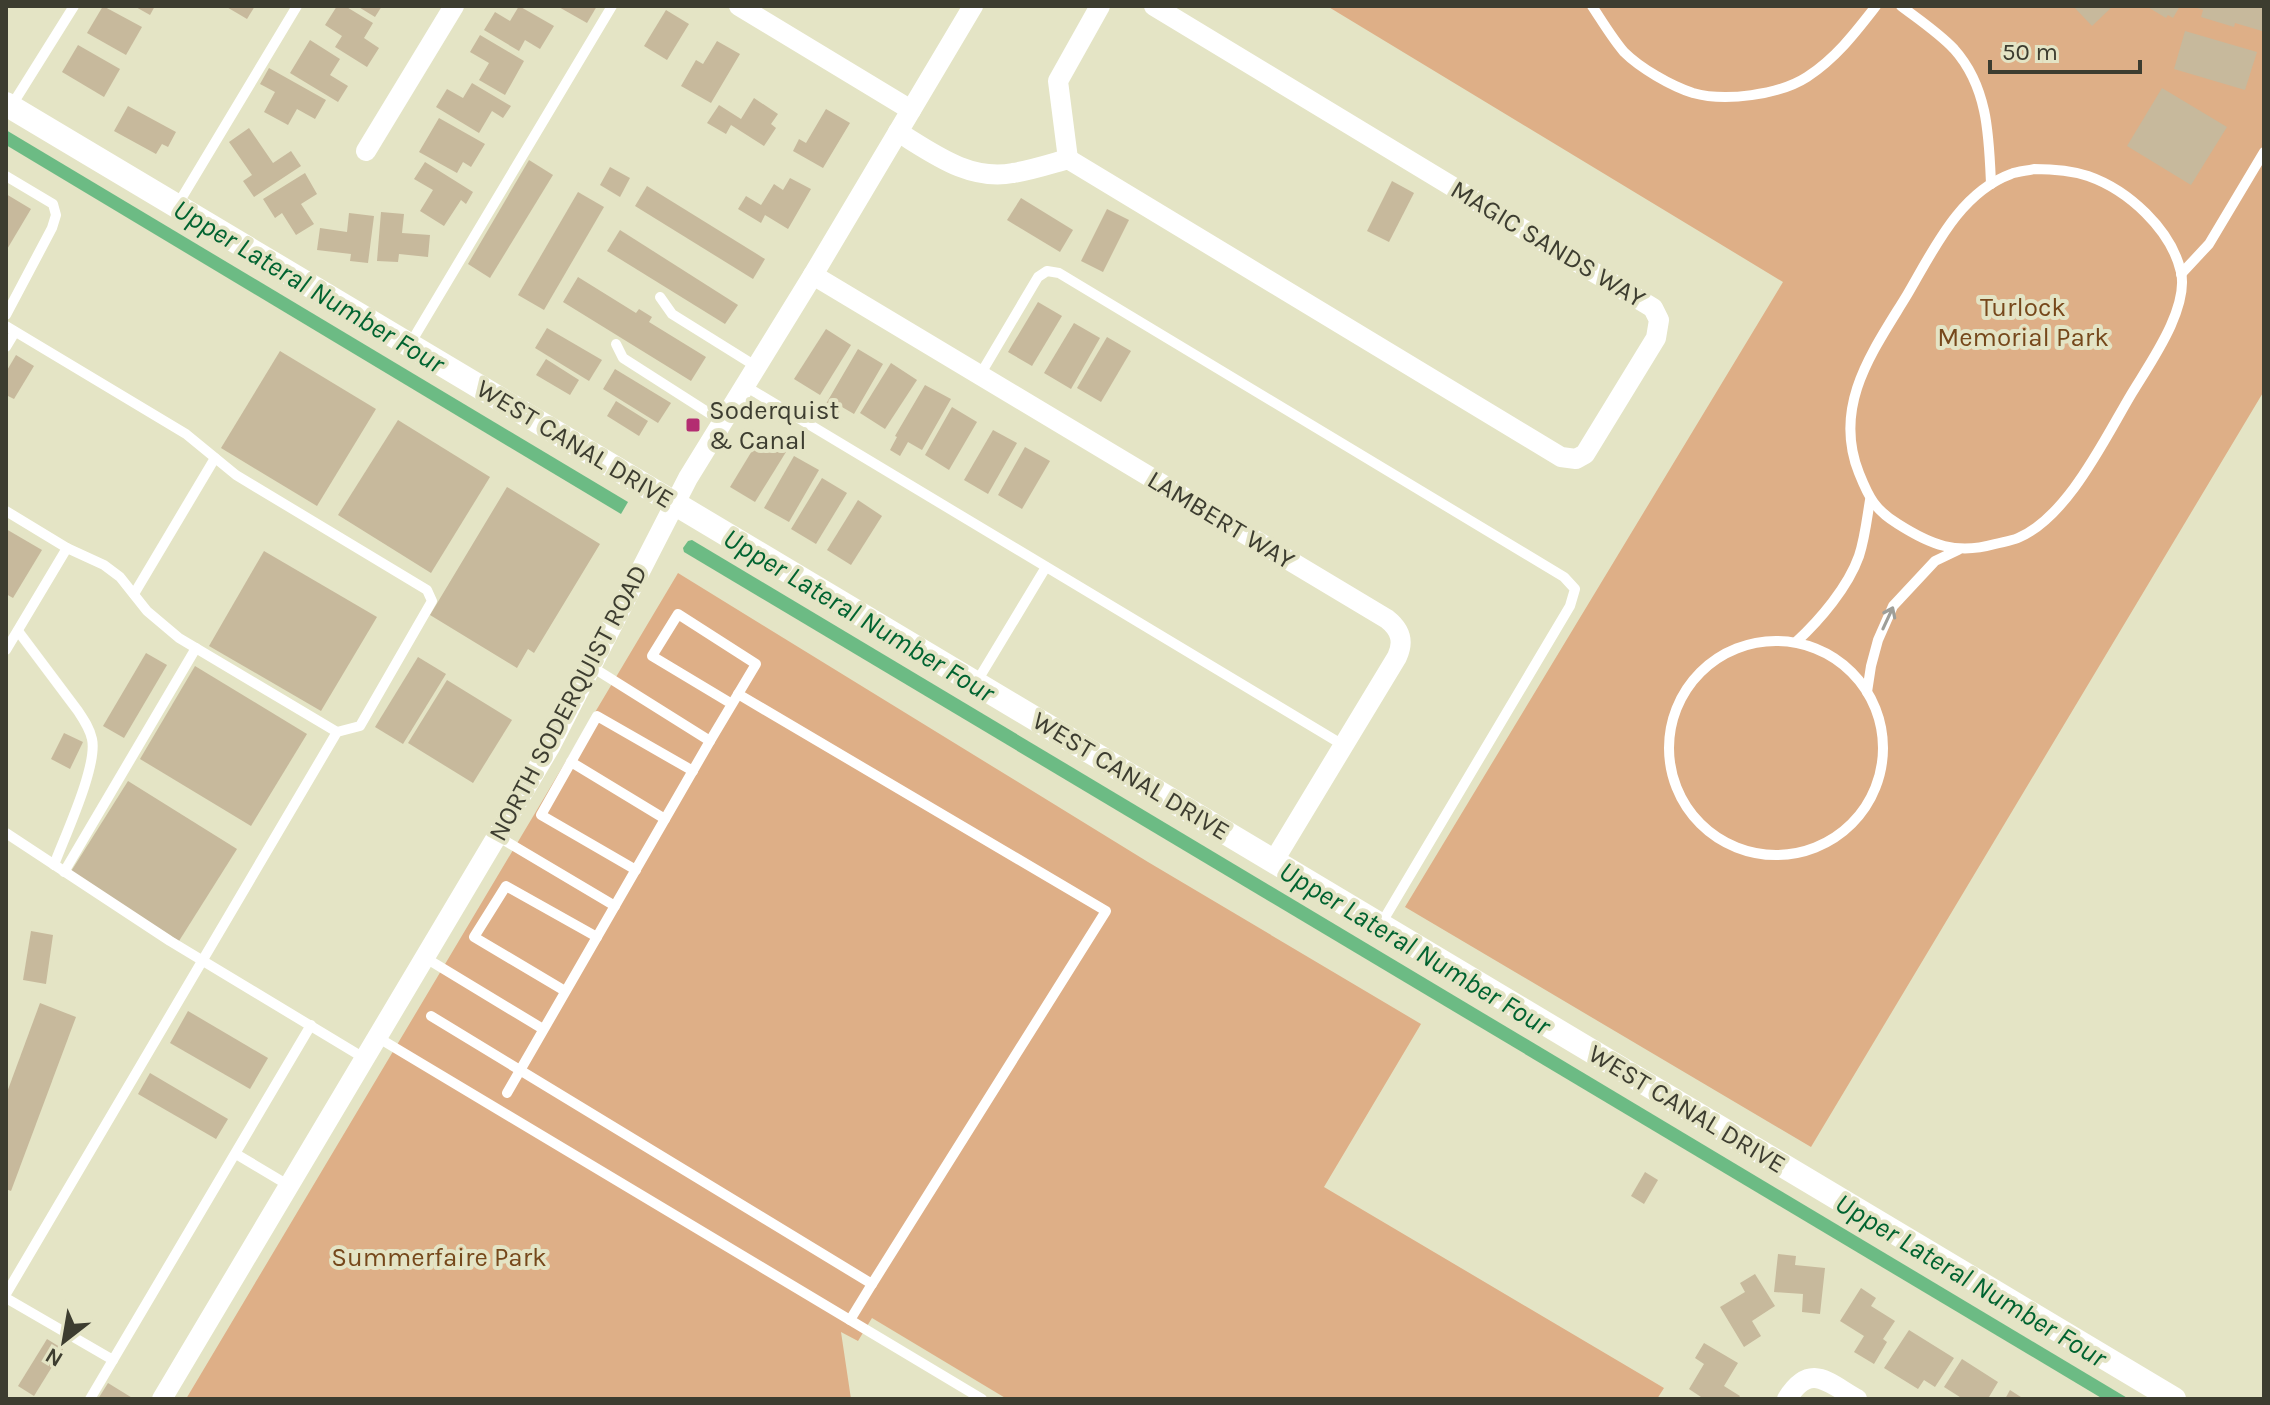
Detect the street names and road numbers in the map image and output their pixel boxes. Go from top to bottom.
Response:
street label: MAGIC SANDS WAY [1445,174,1652,315]
street label: WEST CANAL DRIVE [471,373,679,515]
street label: LAMBERT WAY [1142,464,1301,576]
street label: NORTH SODERQUIST ROAD [482,560,654,846]
street label: WEST CANAL DRIVE [1027,705,1235,847]
street label: WEST CANAL DRIVE [1583,1038,1791,1180]

